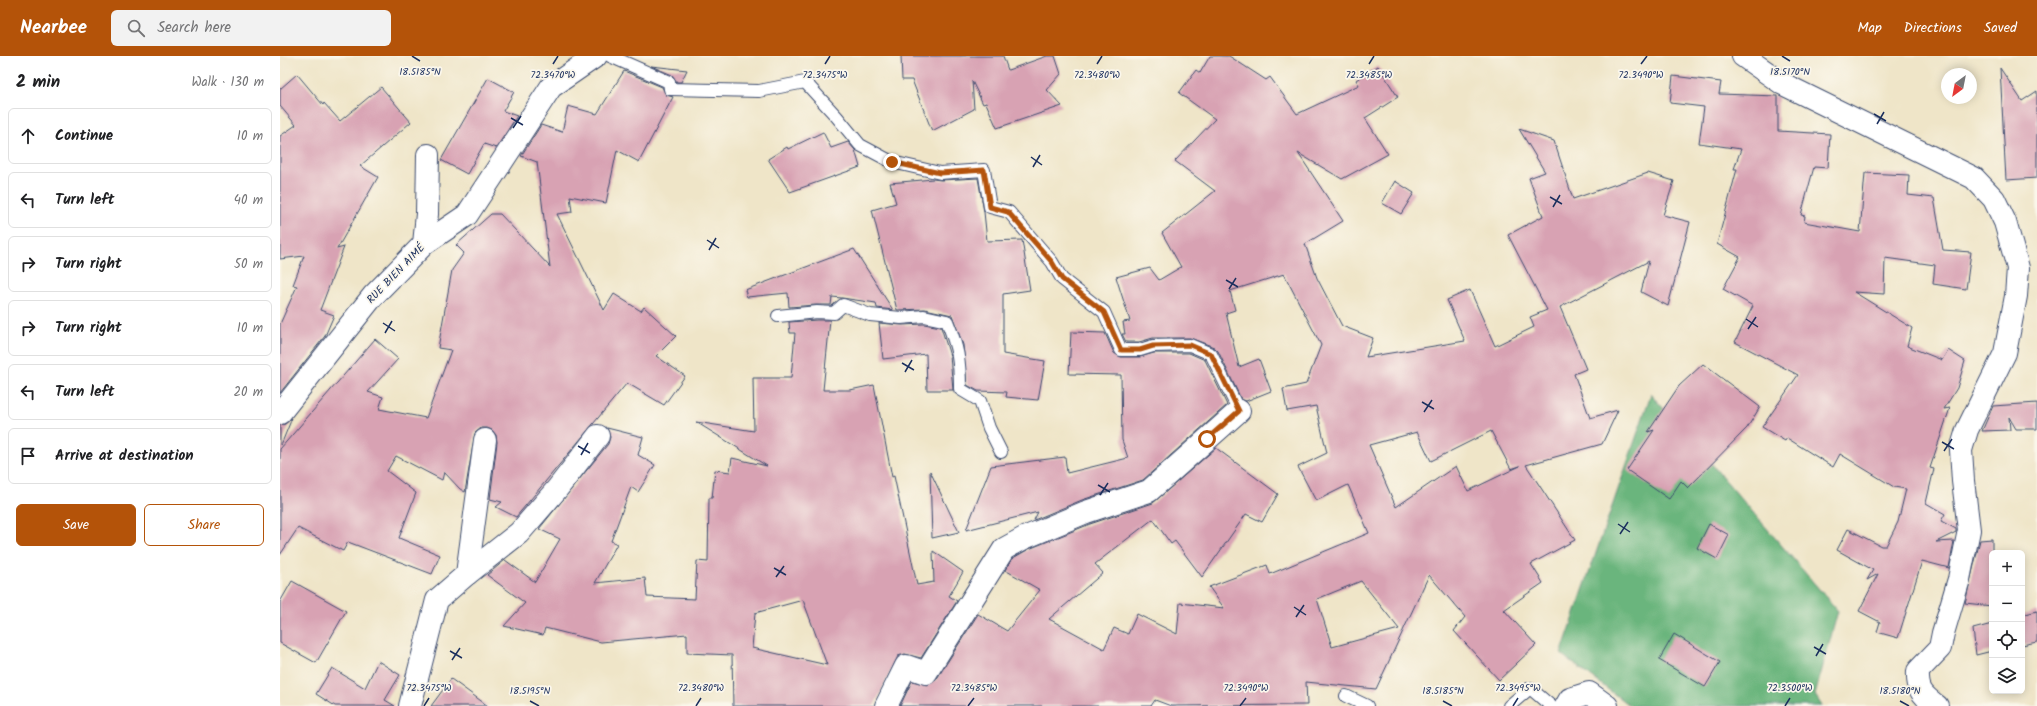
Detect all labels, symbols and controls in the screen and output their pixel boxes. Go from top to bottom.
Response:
search box [111,10,391,46]
text: Nearbee [20,13,87,43]
text: Search here [157,16,231,40]
icon: search [125,17,147,39]
text: Map [1857,17,1882,39]
text: Directions [1904,17,1962,39]
text: Saved [1984,17,2017,39]
text: 18.5185°N [399,64,441,80]
text: 18.5170°N [1770,64,1810,80]
text: 72.3470°W [531,67,576,83]
text: 72.3475°W [802,67,848,83]
text: 72.3480°W [1074,67,1120,83]
text: 72.3485°W [1346,67,1392,83]
text: 72.3490°W [1618,67,1664,83]
north arrow [1941,68,1977,104]
text: 2 min [16,69,60,96]
text: Walk · 130 m [191,72,264,93]
text: Continue [55,124,113,148]
icon: ahead [17,125,39,147]
text: 10 m [237,126,263,147]
route end [883,153,901,171]
text: Turn left [55,188,115,212]
icon: left [17,189,39,211]
text: 40 m [234,190,263,211]
street label: RUE BIEN AIMÉ [363,239,430,308]
text: Turn right [55,252,122,276]
icon: right [17,253,39,275]
text: 50 m [234,254,263,275]
text: Turn right [55,316,122,340]
icon: right [17,317,39,339]
text: 10 m [237,318,263,339]
text: Turn left [55,380,115,404]
icon: left [17,381,39,403]
text: 20 m [233,382,263,403]
route start [1198,430,1216,448]
text: Arrive at destination [55,444,194,468]
icon: arrive [17,445,39,467]
button: Save [16,504,136,546]
button: Share [144,504,264,546]
map controls [1989,550,2025,694]
button: + [1989,550,2025,586]
button: − [1989,586,2025,622]
button: locate [1989,622,2025,658]
button: layers [1989,658,2025,694]
text: 72.3475°W [406,680,452,696]
text: 72.3480°W [678,680,724,696]
text: 72.3485°W [951,680,997,696]
text: 72.3490°W [1223,680,1269,696]
text: 72.3495°W [1495,680,1541,696]
text: 72.3500°W [1767,680,1813,696]
text: 18.5195°N [510,683,550,699]
text: 18.5185°N [1422,683,1464,699]
text: 18.5180°N [1879,683,1921,699]

